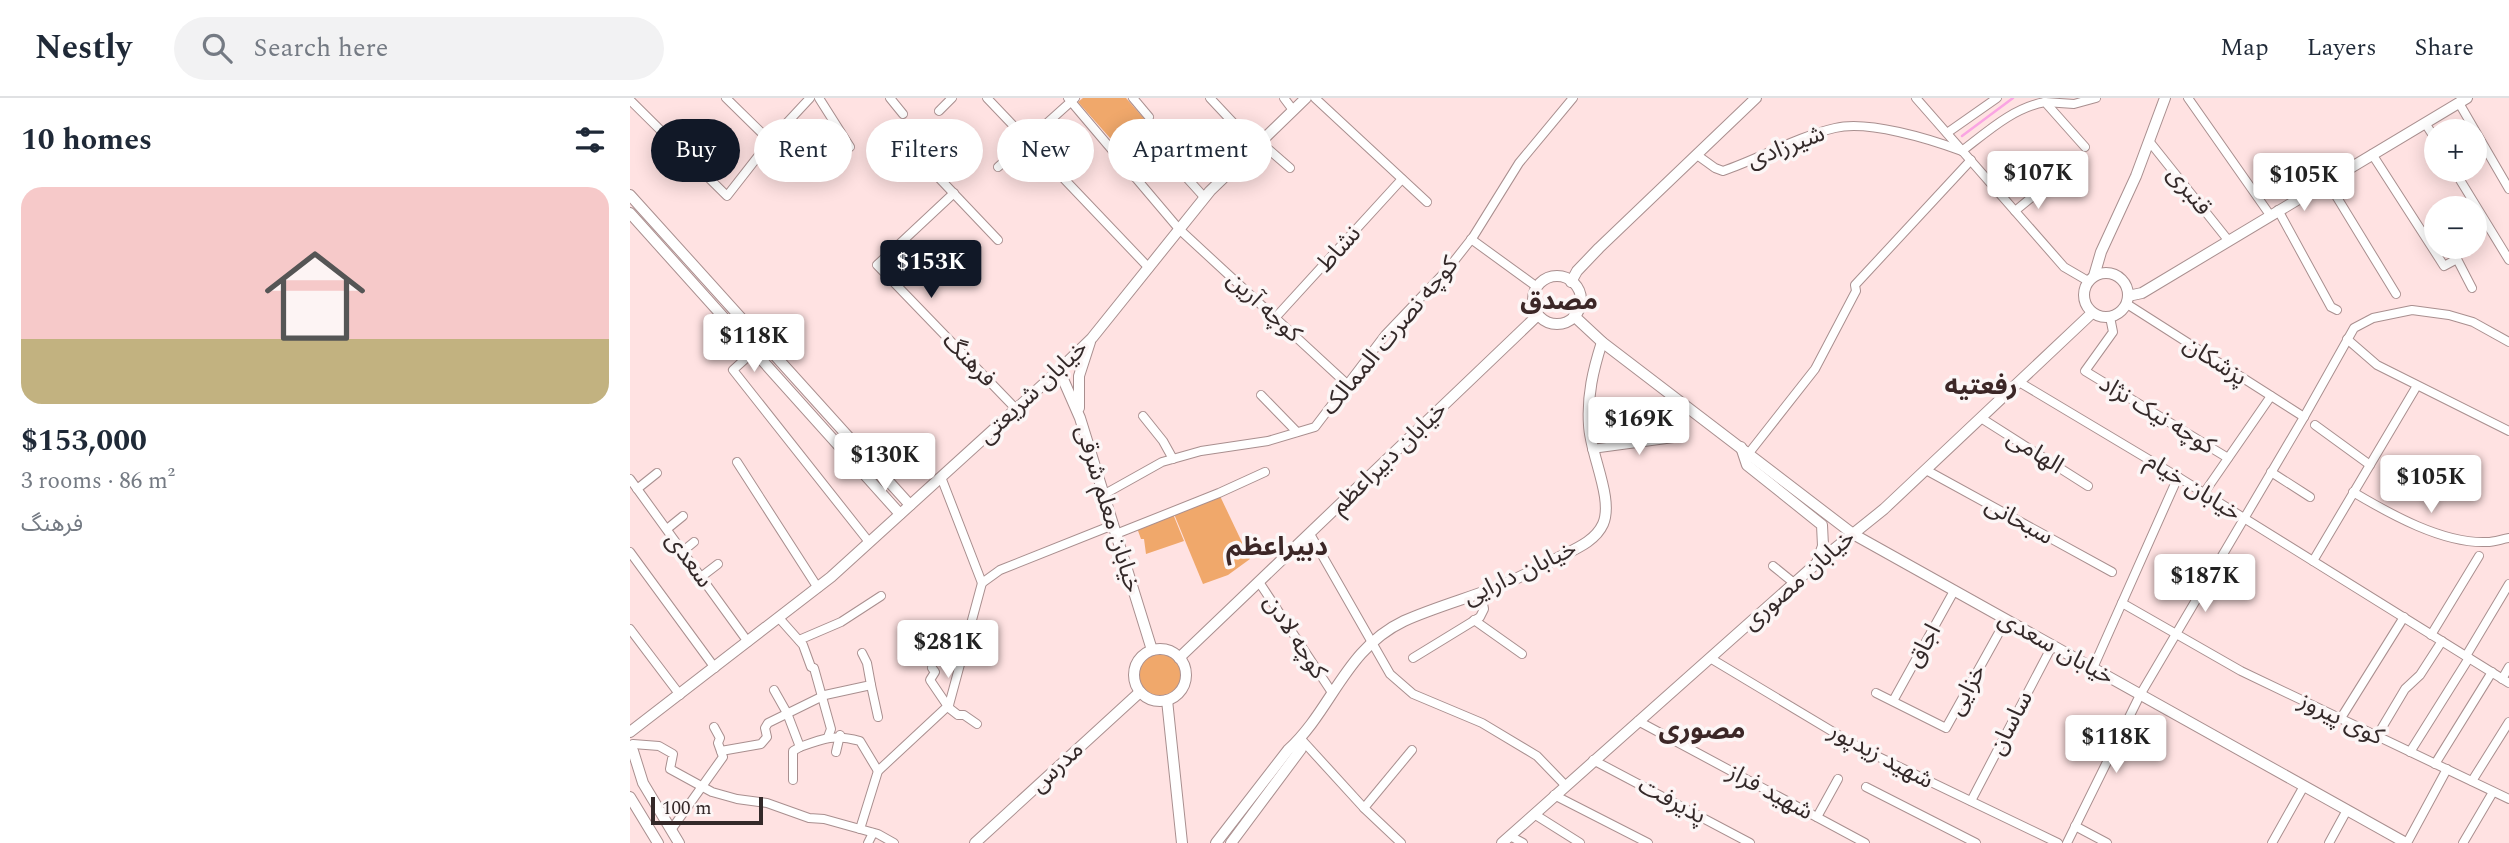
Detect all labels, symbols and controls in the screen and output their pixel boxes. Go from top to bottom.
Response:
search box [174,17,664,80]
text: Nestly [35,23,132,73]
text: Search here [254,28,388,68]
icon: search [198,29,236,67]
text: Map [2220,30,2269,66]
text: Layers [2307,30,2377,66]
text: Share [2415,30,2474,66]
street label: شیرزادی [1742,116,1830,178]
text: 10 homes [21,117,152,163]
chip: Buy [651,119,740,182]
chip: Rent [754,119,852,182]
chip: Filters [866,119,983,182]
chip: New [997,119,1094,182]
chip: Apartment [1108,119,1272,182]
map controls [2424,119,2487,259]
button: + [2424,119,2487,182]
icon: filters [571,121,609,159]
pin: $107K [1989,152,2087,211]
pin: $105K [2255,153,2353,213]
text: $107K [2003,156,2073,191]
street label: قنبری [2158,158,2220,224]
text: $105K [2269,158,2339,193]
button: − [2424,196,2487,259]
street label: نشاط [1308,217,1370,281]
icon: home [252,233,378,359]
pin: $153K [882,240,980,300]
text: $153K [896,245,966,280]
street label: کوچه نصرت الممالک [1313,248,1468,423]
street label: کوچه آرین [1218,263,1311,352]
district label: مصدق [1520,281,1598,321]
pin: $118K [705,314,803,374]
text: $118K [719,319,789,354]
street label: فرهنگ [934,324,1004,396]
street label: پزشکان [2176,327,2254,395]
street label: خیابان شریعتی [970,331,1096,453]
district label: رفعتیه [1944,366,2018,406]
street label: کوچه نیک نژاد [2092,366,2223,465]
street label: خیابان دبیراعظم [1323,393,1455,523]
pin: $169K [1590,398,1688,457]
text: $169K [1604,402,1674,437]
text: $153,000 [21,418,147,464]
street label: الهامی [1999,420,2071,484]
street label: خیابان معلم شرقی [1065,421,1151,597]
pin: $130K [836,434,934,493]
text: $130K [850,438,920,473]
street label: خیابان خیام [2138,443,2248,531]
pin: $105K [2382,456,2480,515]
text: $105K [2396,460,2466,495]
text: 3 rooms · 86 m² [21,464,175,499]
street label: سبحانی [1978,487,2060,555]
text: فرهنگ [21,507,83,542]
street label: خیابان مصوری [1734,521,1864,639]
street label: سعدی [656,524,722,596]
district label: دبیراعظم [1226,527,1328,567]
street label: خیابان دارایی [1457,531,1583,615]
pin: $187K [2156,554,2254,614]
text: $187K [2170,559,2240,594]
street label: کوچه لادن [1254,587,1337,688]
street label: خیابان سعدی [1991,601,2121,695]
street label: اجاق [1897,617,1951,675]
pin: $281K [899,620,997,680]
text: $281K [913,625,983,660]
street label: خزایی [1938,658,1996,722]
street label: کوی پیروز [2291,683,2391,756]
street label: ساسان [1980,685,2042,761]
district label: مصوری [1659,710,1745,750]
street label: شهید زیدپور [1821,713,1940,799]
pin: $118K [2067,716,2165,775]
text: $118K [2081,720,2151,755]
street label: مدرس [1022,733,1092,801]
street label: شهید فراز [1720,754,1819,830]
street label: پذیرفت [1631,768,1713,834]
scale bar [651,794,763,826]
text: 100 m [662,794,712,823]

